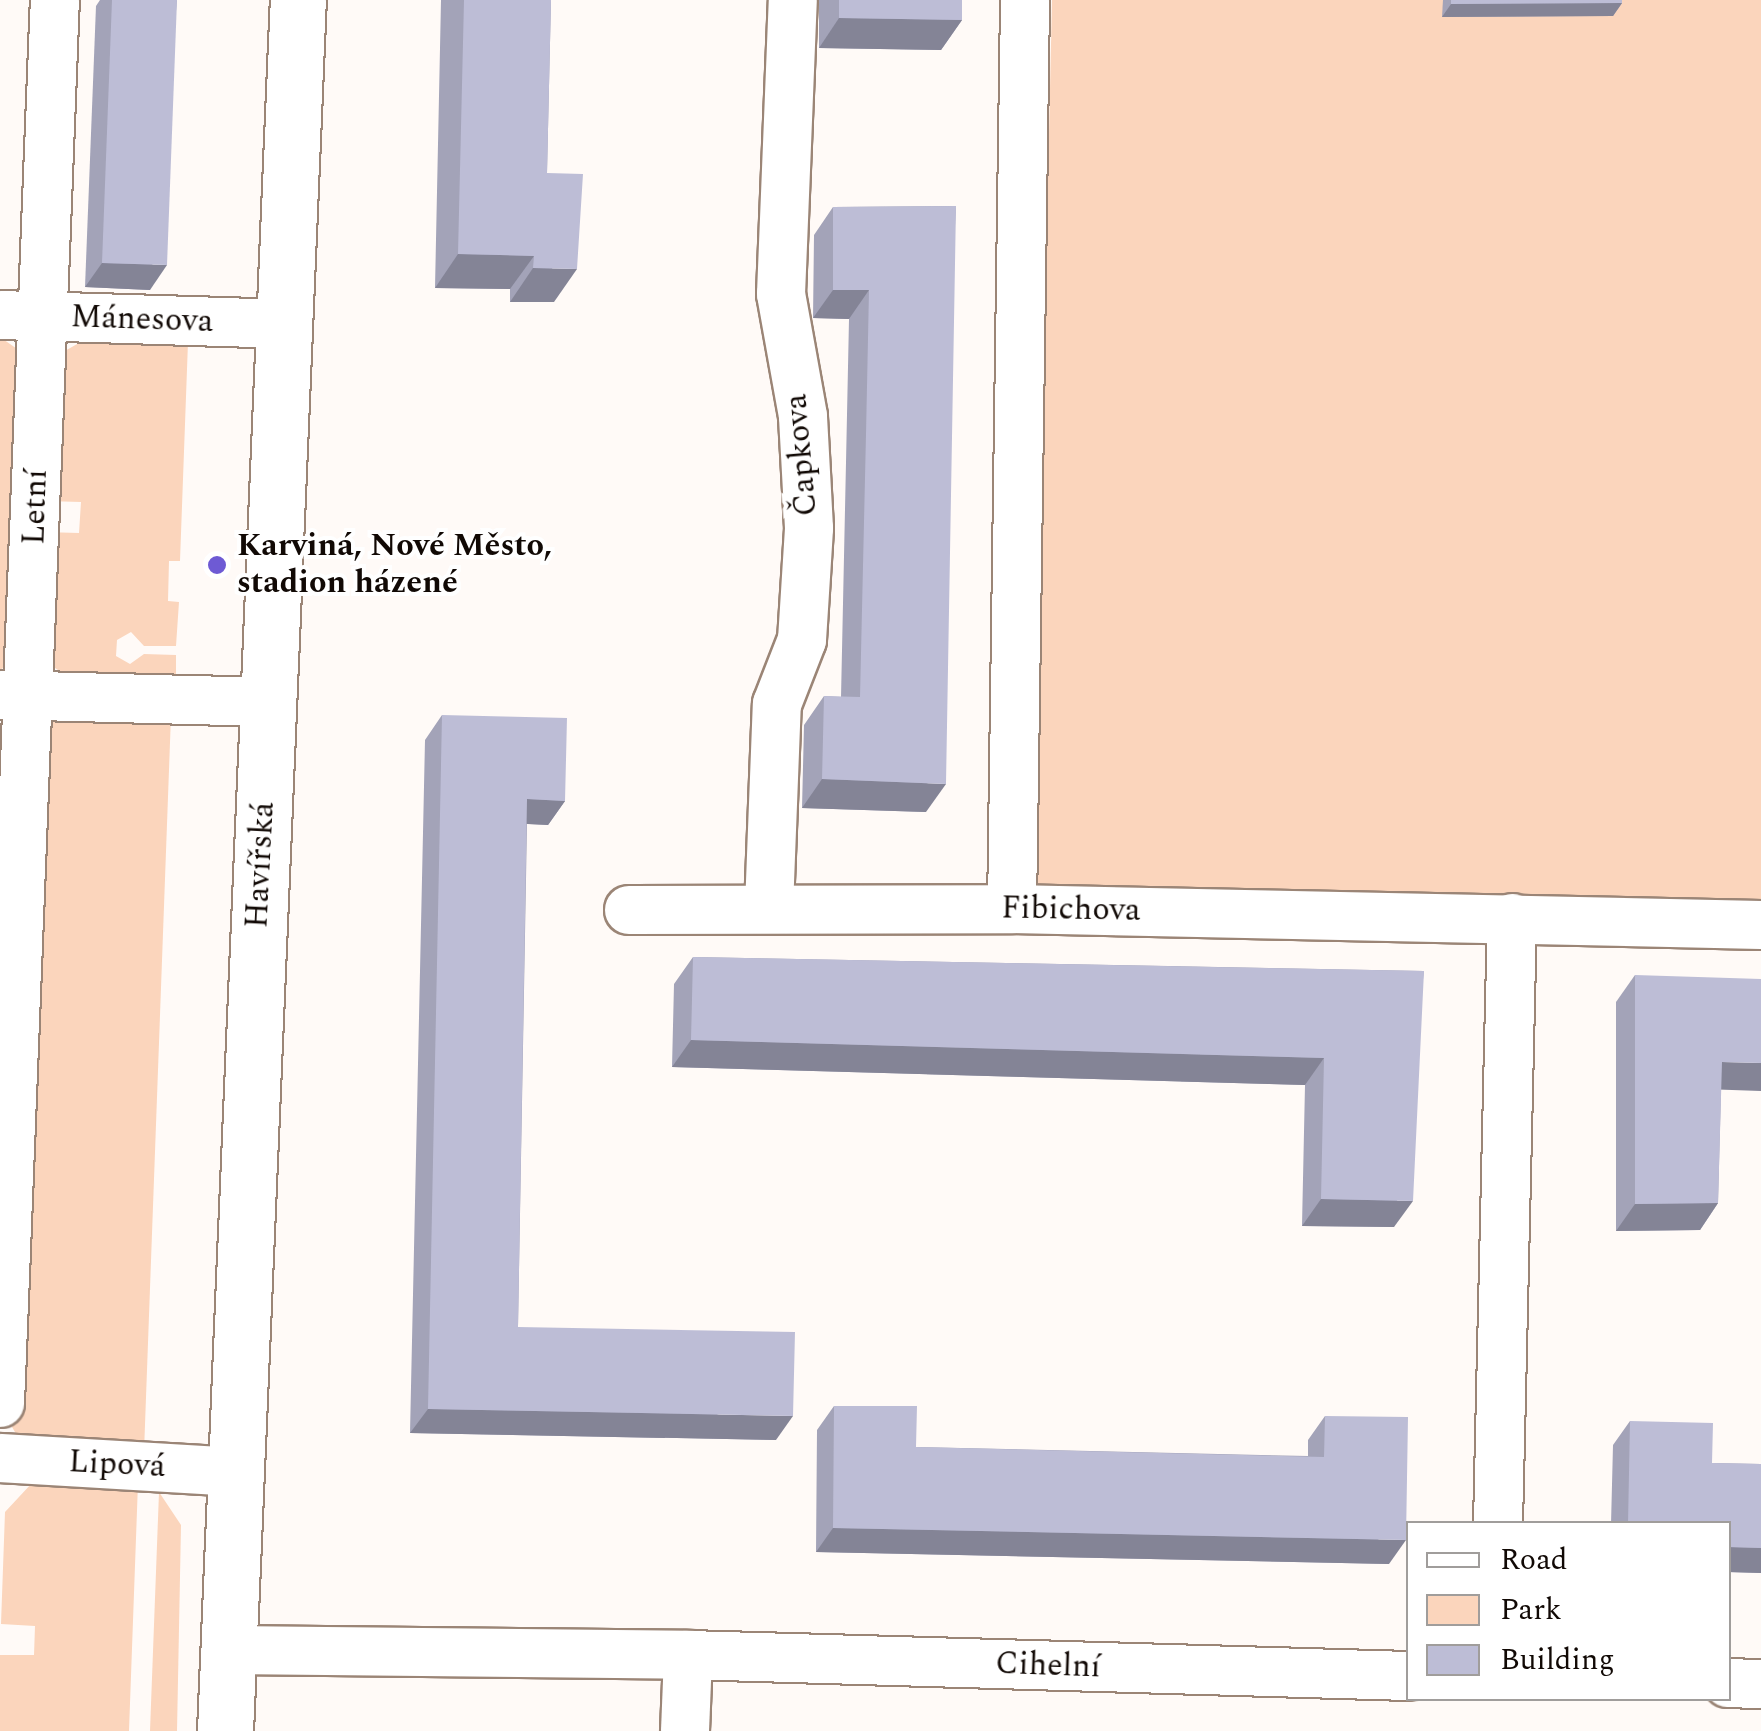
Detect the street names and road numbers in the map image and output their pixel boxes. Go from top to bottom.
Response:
street label: Mánesova [70,298,214,342]
street label: Čapkova [778,392,826,518]
street label: Letní [15,468,57,546]
street label: Havířská [239,801,283,929]
street label: Fibichova [1001,890,1141,930]
street label: Lipová [68,1443,166,1487]
street label: Cihelní [995,1645,1101,1687]

